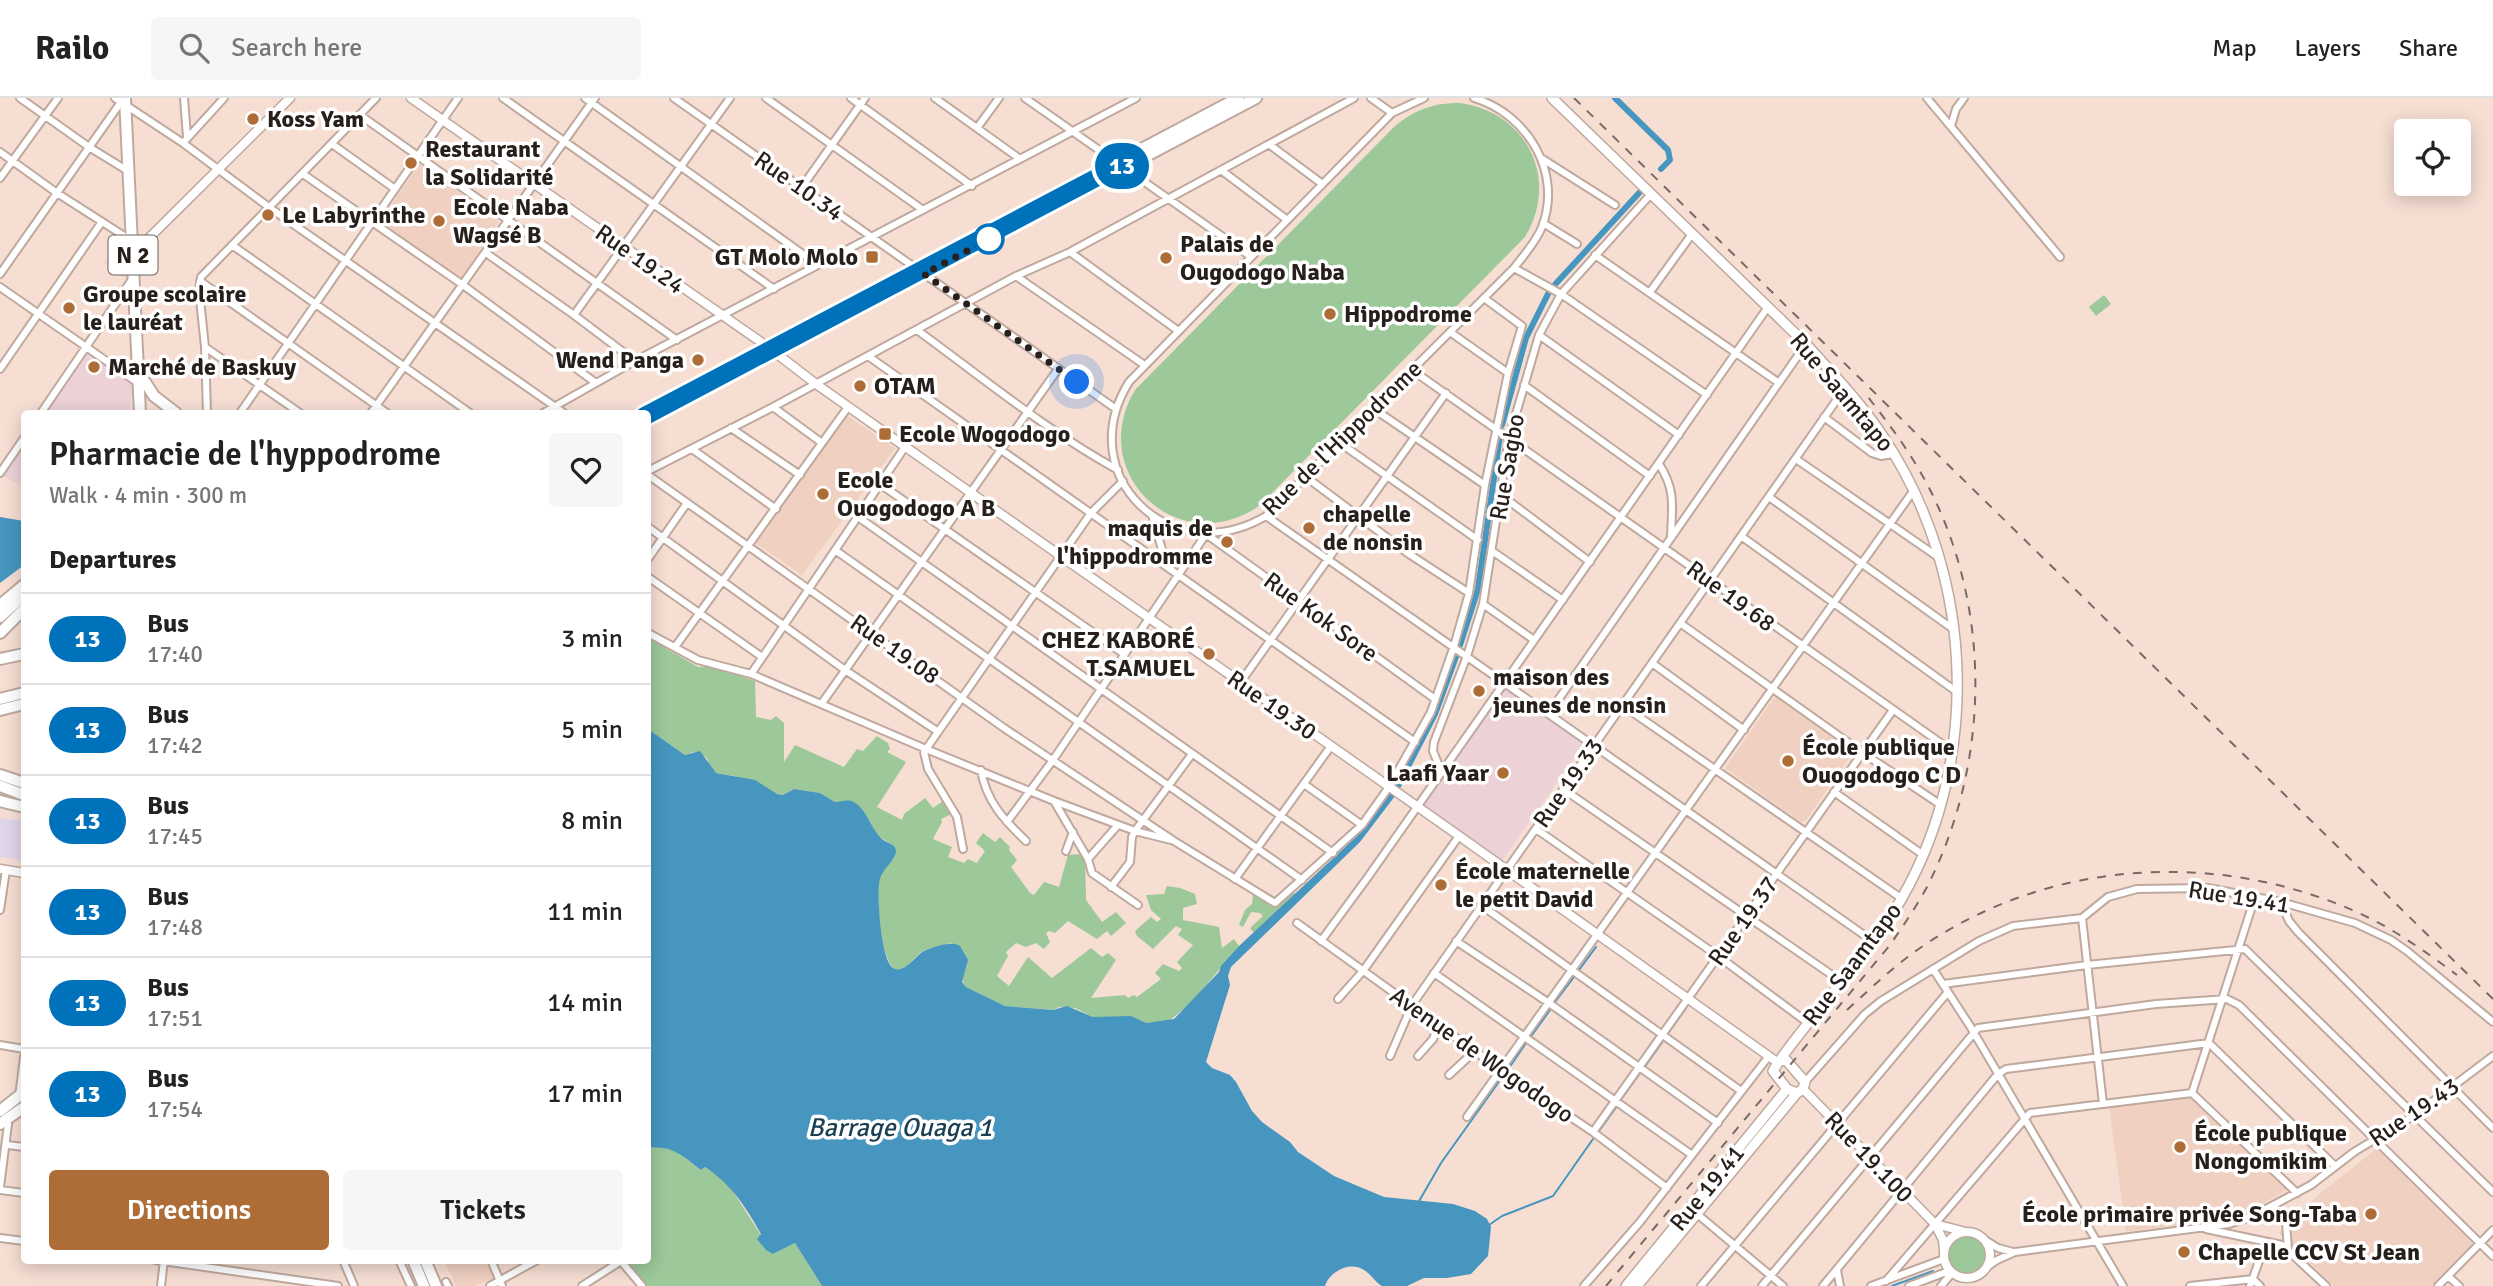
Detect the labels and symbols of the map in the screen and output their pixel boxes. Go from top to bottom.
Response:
place label: Koss Yam [267,104,364,134]
marker: Koss Yam [245,111,261,127]
place label: Restaurant la Solidarité [425,134,554,192]
line badge: 13 [1090,143,1154,189]
street label: Rue 10.34 [748,144,850,228]
marker: Restaurant la Solidarité [403,155,419,171]
place label: Ecole Naba Wagsé B [453,192,569,250]
place label: Le Labyrinthe [282,200,425,230]
marker: Le Labyrinthe [260,207,276,223]
marker: Ecole Naba Wagsé B [431,213,447,229]
street label: Rue 19.24 [589,217,691,301]
unlabelled marker [974,224,1004,254]
place label: Palais de Ougodogo Naba [1180,229,1345,287]
road number: N 2 [108,236,158,274]
place label: GT Molo Molo [715,242,858,272]
marker: GT Molo Molo [864,249,880,265]
marker: Palais de Ougodogo Naba [1158,250,1174,266]
place label: Groupe scolaire le lauréat [83,279,246,337]
place label: Hippodrome [1344,299,1472,329]
marker: Groupe scolaire le lauréat [61,300,77,316]
marker: Hippodrome [1322,306,1338,322]
street label: Rue Saamtapo [1783,326,1901,458]
place label: Wend Panga [556,345,684,375]
place label: Marché de Baskuy [108,352,296,382]
marker: Wend Panga [690,352,706,368]
street label: Rue de l'Hippodrome [1256,354,1428,522]
marker: Marché de Baskuy [86,359,102,375]
your location [1059,364,1094,399]
place label: OTAM [874,371,936,401]
marker: OTAM [852,378,868,394]
street label: Rue Sagbo [1483,411,1531,523]
place label: Ecole Wogodogo [899,419,1070,449]
marker: Ecole Wogodogo [877,426,893,442]
place label: Ecole Ouogodogo A B [837,465,996,523]
marker: Ecole Ouogodogo A B [815,486,831,502]
place label: chapelle de nonsin [1323,499,1423,557]
place label: maquis de l'hippodromme [1057,513,1213,571]
marker: chapelle de nonsin [1301,520,1317,536]
marker: maquis de l'hippodromme [1219,534,1235,550]
street label: Rue 19.68 [1681,554,1781,638]
street label: Rue Kok Sore [1258,565,1384,669]
street label: Rue 19.08 [844,607,946,691]
place label: CHEZ KABORÉ T.SAMUEL [1042,625,1195,683]
marker: CHEZ KABORÉ T.SAMUEL [1201,646,1217,662]
place label: maison des jeunes de nonsin [1493,662,1666,720]
street label: Rue 19.30 [1221,663,1323,747]
marker: maison des jeunes de nonsin [1471,683,1487,699]
street label: Rue 19.33 [1526,732,1610,834]
place label: École publique Ouogodogo C D [1802,732,1961,790]
marker: École publique Ouogodogo C D [1780,753,1796,769]
place label: Laafi Yaar [1386,758,1489,788]
marker: Laafi Yaar [1495,765,1511,781]
place label: École maternelle le petit David [1455,856,1630,914]
street label: Rue 19.37 [1701,870,1785,972]
street label: Rue 19.41 [2186,874,2292,920]
marker: École maternelle le petit David [1433,877,1449,893]
street label: Rue Saamtapo [1796,896,1908,1032]
street label: Avenue de Wogodogo [1384,980,1580,1130]
street label: Rue 19.43 [2363,1071,2465,1153]
street label: Rue 19.100 [1818,1105,1920,1209]
water label: Barrage Ouaga 1 [808,1112,992,1144]
place label: École publique Nongomikim [2194,1118,2347,1176]
street label: Rue 19.41 [1663,1139,1751,1237]
marker: École publique Nongomikim [2172,1139,2188,1155]
place label: École primaire privée Song-Taba [2022,1199,2357,1229]
marker: École primaire privée Song-Taba [2363,1206,2379,1222]
place label: Chapelle CCV St Jean [2198,1237,2420,1267]
marker: Chapelle CCV St Jean [2176,1244,2192,1260]

